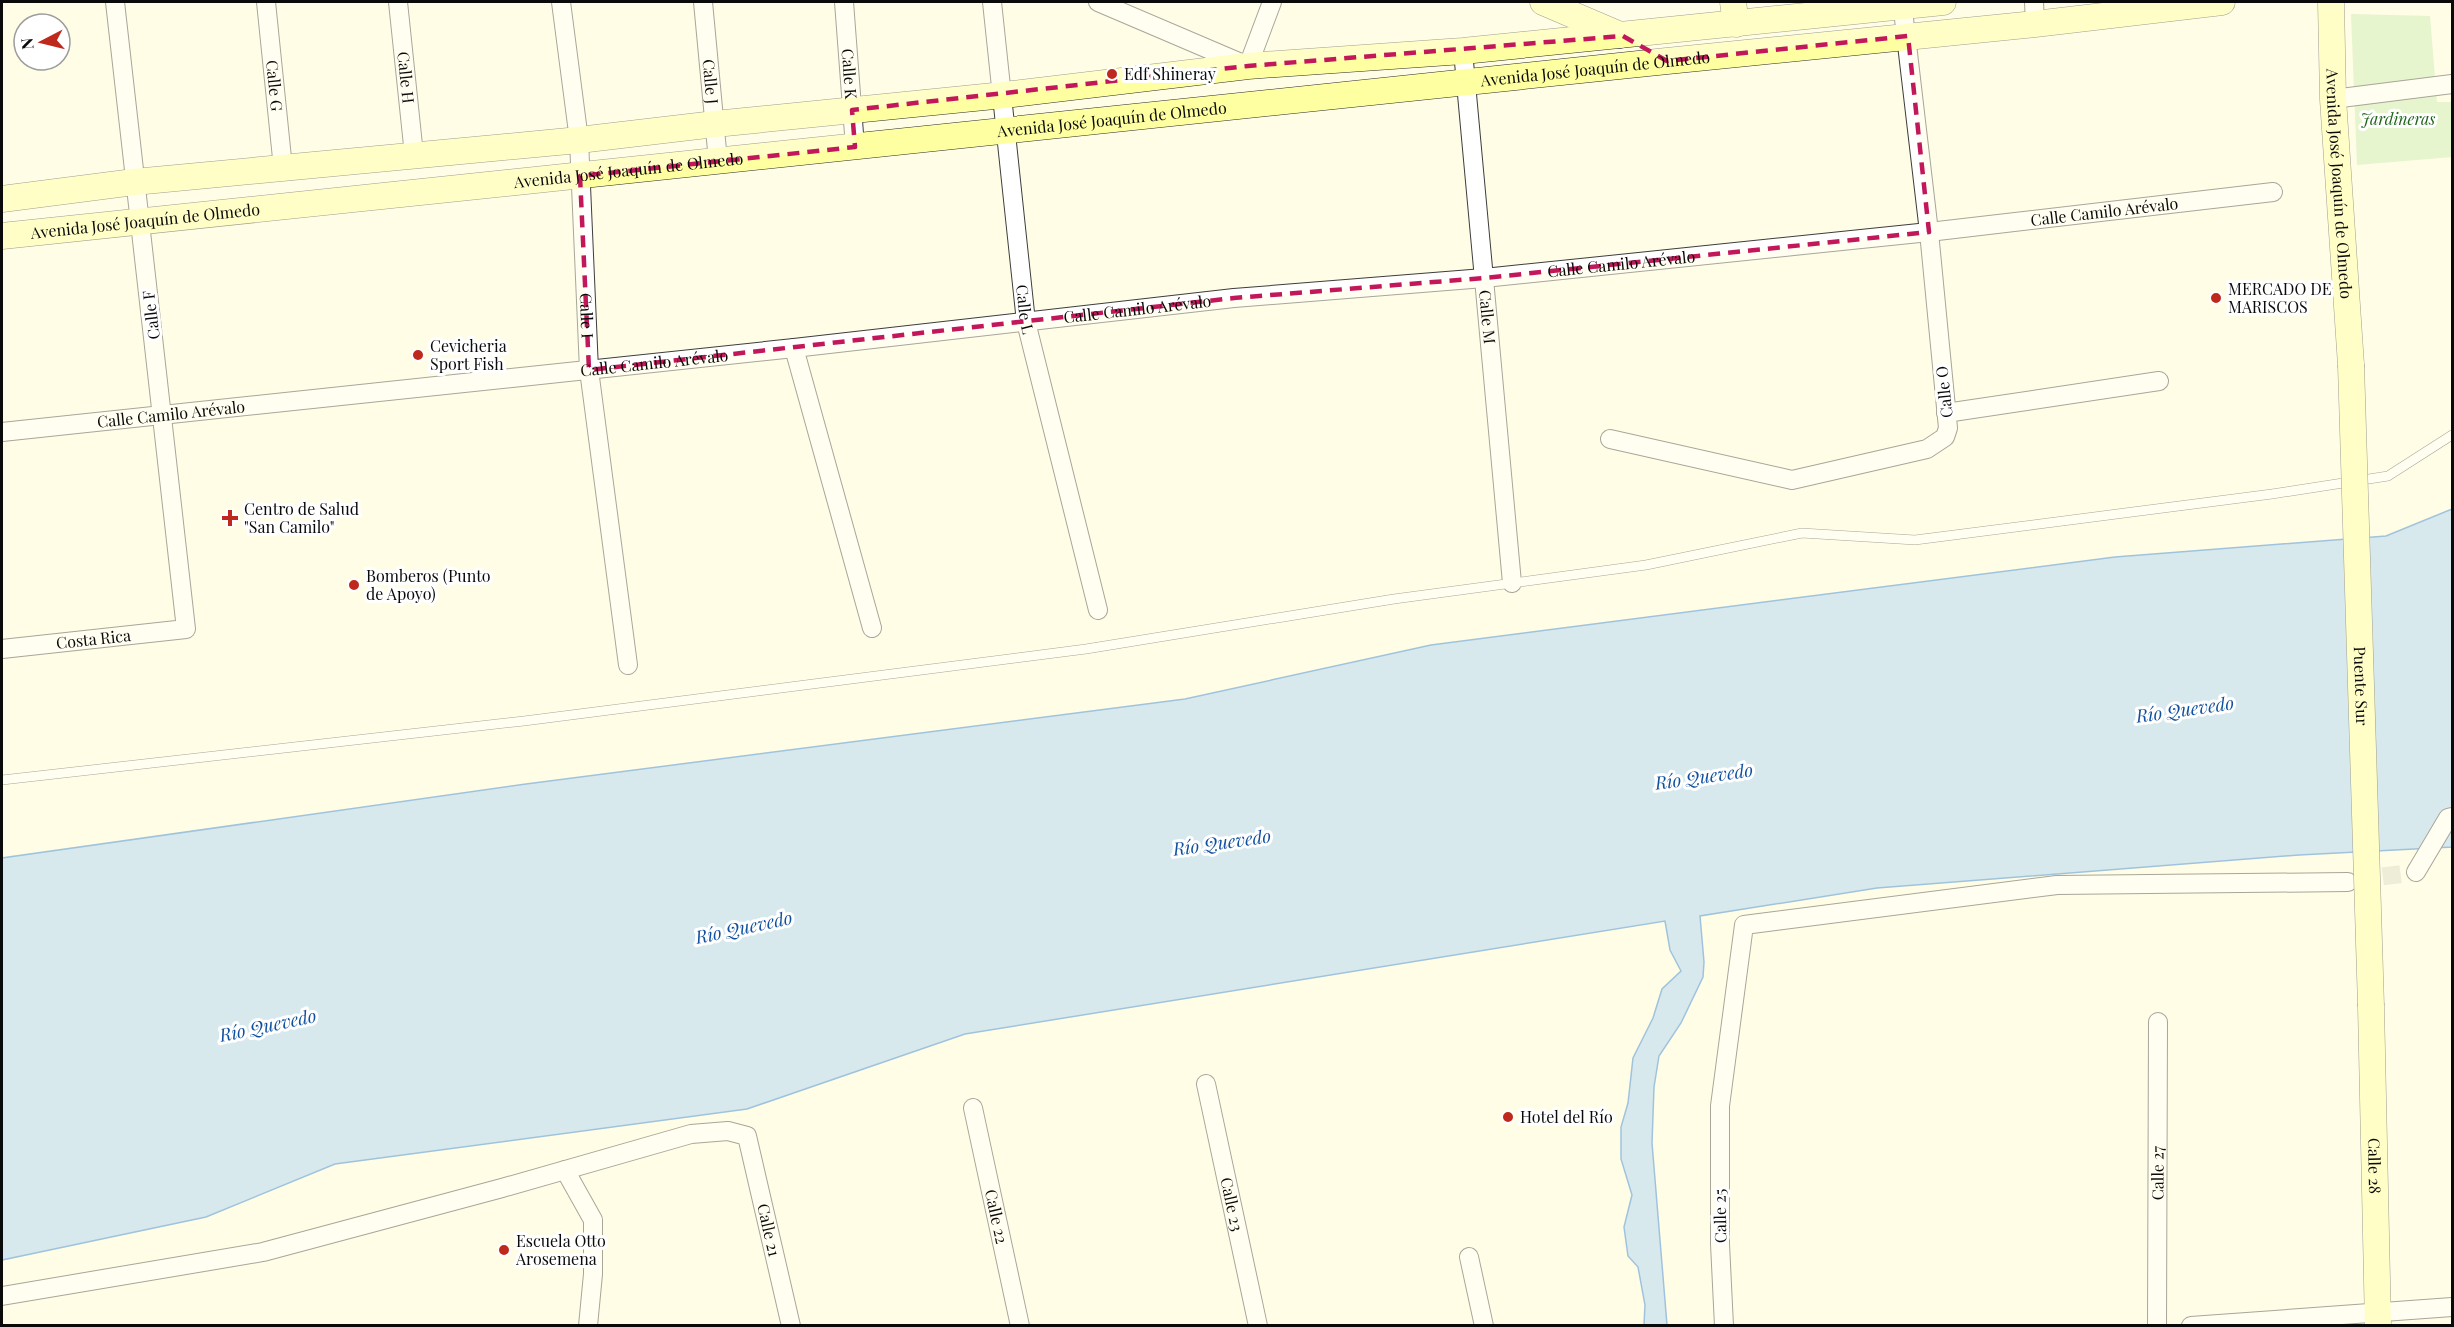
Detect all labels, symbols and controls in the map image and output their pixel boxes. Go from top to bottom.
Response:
north arrow [12,12,72,72]
text: N [15,36,38,51]
street label: Avenida José Joaquín de Olmedo [1478,46,1711,91]
street label: Calle K [838,48,862,100]
street label: Calle H [393,50,420,105]
street label: Calle J [698,58,724,105]
street label: Calle G [262,59,288,112]
place label: Edf Shineray [1124,63,1216,84]
marker: Edf Shineray [1105,67,1119,81]
street label: Avenida José Joaquín de Olmedo [2322,68,2358,300]
street label: Avenida José Joaquín de Olmedo [995,96,1228,141]
park label: Jardineras [2361,108,2435,129]
street label: Avenida José Joaquín de Olmedo [512,147,744,192]
street label: Calle Camilo Arévalo [2029,192,2180,230]
street label: Avenida José Joaquín de Olmedo [28,198,261,243]
street label: Calle Camilo Arévalo [1546,245,1696,281]
place label: MERCADO DE MARISCOS [2228,278,2331,317]
street label: Calle L [1012,283,1040,336]
street label: Calle F [137,289,164,341]
street label: Calle M [1475,289,1501,345]
street label: Calle Camilo Arévalo [1062,290,1212,327]
marker: MERCADO DE MARISCOS [2209,291,2223,305]
street label: Calle I [576,292,599,339]
place label: Cevicheria Sport Fish [430,335,507,374]
street label: Calle Camilo Arévalo [579,344,729,381]
marker: Cevicheria Sport Fish [411,348,425,362]
street label: Calle O [1930,365,1957,419]
street label: Calle Camilo Arévalo [96,395,246,432]
place label: Centro de Salud "San Camilo" [244,498,359,537]
marker: Centro de Salud "San Camilo" [221,509,239,527]
place label: Bomberos (Punto de Apoyo) [366,565,491,604]
marker: Bomberos (Punto de Apoyo) [347,578,361,592]
street label: Costa Rica [55,624,132,653]
street label: Puente Sur [2350,646,2373,726]
water label: Río Quevedo [2133,690,2236,728]
water label: Río Quevedo [1652,757,1755,795]
water label: Río Quevedo [1170,823,1273,861]
water label: Río Quevedo [692,905,795,949]
water label: Río Quevedo [216,1003,319,1047]
place label: Hotel del Río [1520,1106,1613,1127]
marker: Hotel del Río [1501,1110,1515,1124]
street label: Calle 28 [2364,1138,2386,1194]
street label: Calle 27 [2146,1145,2168,1200]
street label: Calle 23 [1216,1175,1248,1233]
street label: Calle 22 [981,1187,1013,1246]
street label: Calle 25 [1709,1189,1730,1243]
street label: Calle 21 [753,1201,786,1259]
place label: Escuela Otto Arosemena [515,1230,606,1269]
marker: Escuela Otto Arosemena [497,1243,511,1257]

